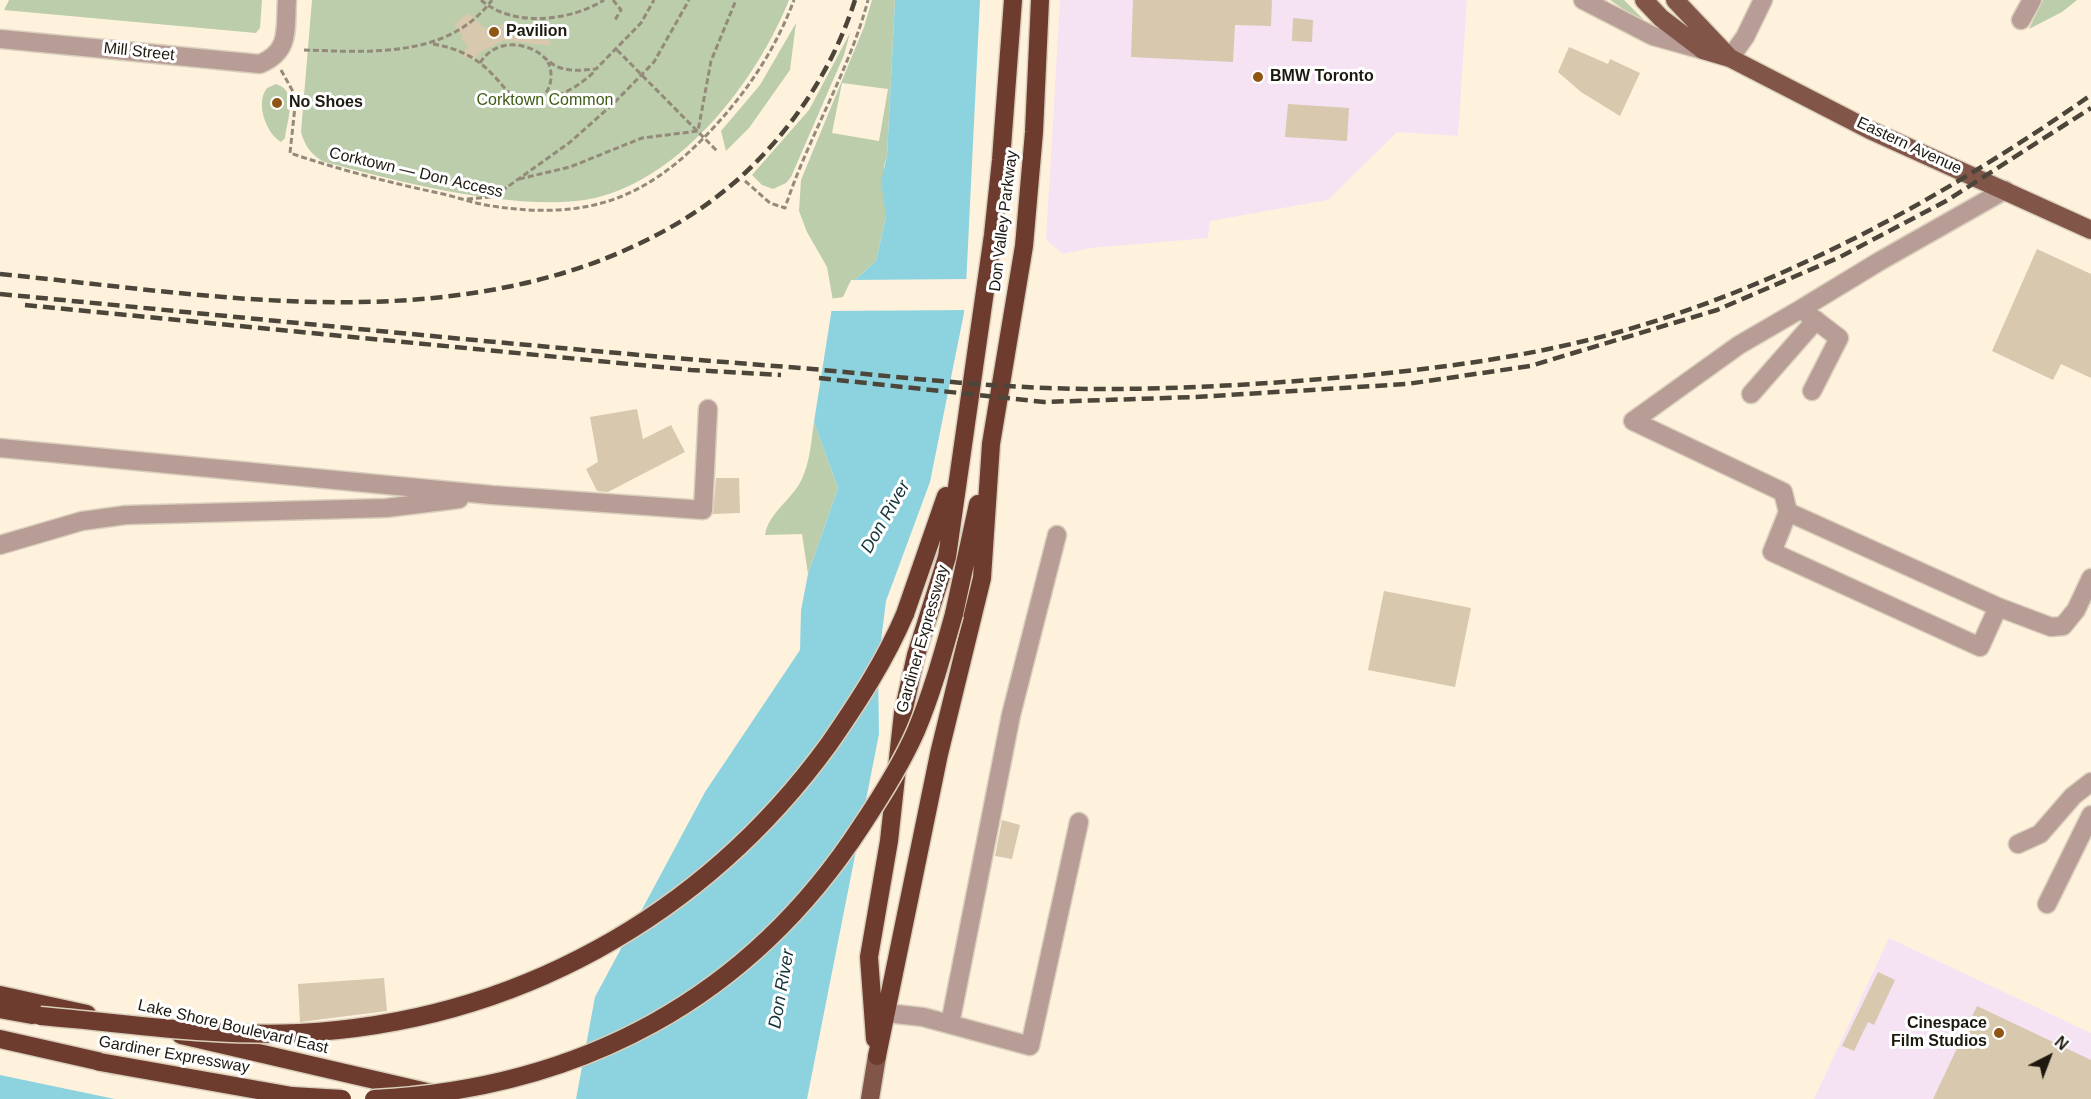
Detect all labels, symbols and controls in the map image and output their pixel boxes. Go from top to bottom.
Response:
place label: Pavilion [506,22,567,42]
marker: Pavilion [487,25,501,39]
street label: Mill Street [103,39,175,65]
place label: BMW Toronto [1270,67,1374,87]
marker: BMW Toronto [1251,70,1265,84]
park label: Corktown Common [477,91,613,111]
place label: No Shoes [289,93,363,113]
marker: No Shoes [270,96,284,110]
street label: Eastern Avenue [1853,113,1965,179]
street label: Corktown — Don Access [327,144,505,202]
street label: Don Valley Parkway [986,149,1022,293]
water label: Don River [857,477,915,557]
street label: Gardiner Expressway [893,563,953,715]
water label: Don River [764,948,800,1030]
street label: Lake Shore Boulevard East [136,996,330,1058]
place label: Cinespace Film Studios [1891,1014,1987,1052]
marker: Cinespace Film Studios [1992,1026,2006,1040]
north arrow [2019,1027,2079,1087]
street label: Gardiner Expressway [97,1032,251,1078]
text: N [2051,1033,2071,1053]

